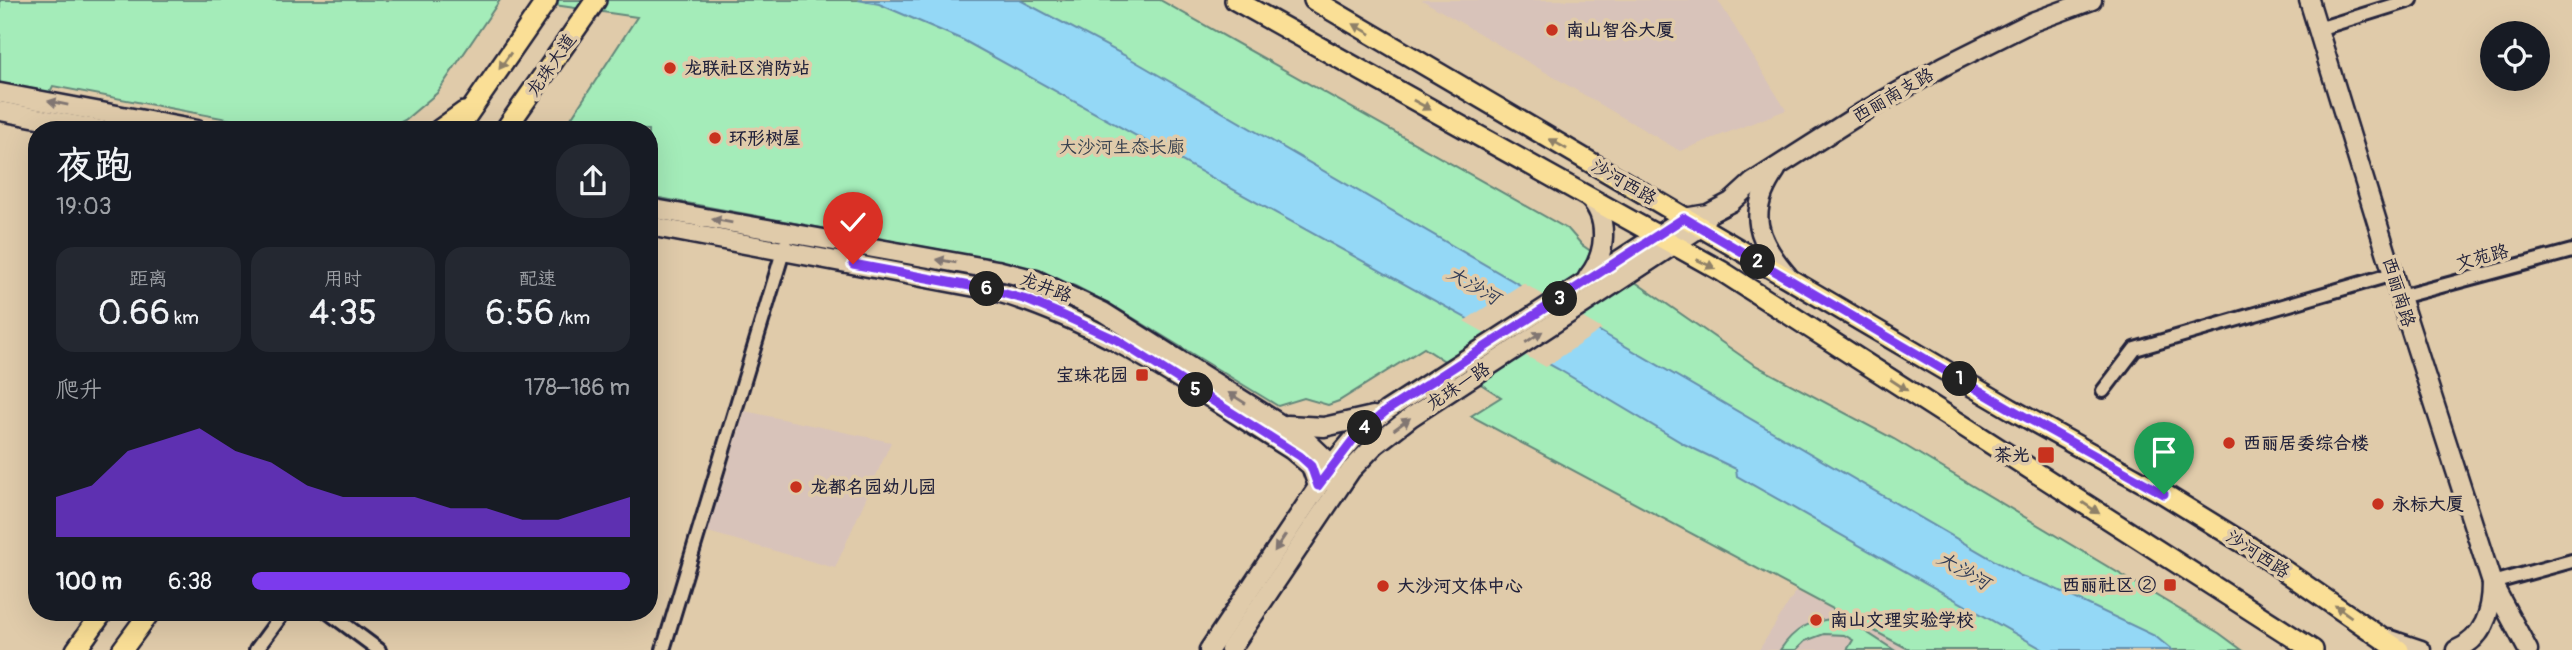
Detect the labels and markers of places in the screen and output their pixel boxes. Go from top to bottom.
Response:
place label: 南山智谷大厦 [1566,19,1674,42]
marker: 南山智谷大厦 [1544,22,1560,38]
place label: 龙联社区消防站 [684,57,810,80]
marker: 龙联社区消防站 [662,60,678,76]
place label: 环形树屋 [729,127,801,150]
marker: 环形树屋 [707,130,723,146]
pin [823,192,883,264]
pin: 2 [1740,244,1776,280]
pin: 6 [970,272,1004,306]
pin: 3 [1542,282,1578,316]
pin: 1 [1942,362,1978,396]
place label: 宝珠花园 [1056,364,1128,387]
marker: 宝珠花园 [1134,367,1150,383]
pin: 5 [1178,372,1214,408]
pin: 4 [1348,410,1382,446]
pin [2134,422,2194,494]
place label: 西丽居委综合楼 [2243,432,2369,455]
marker: 西丽居委综合楼 [2221,435,2237,451]
place label: 茶光 [1994,444,2030,467]
marker: 茶光 [2036,445,2056,465]
place label: 龙都名园幼儿园 [810,476,936,499]
marker: 龙都名园幼儿园 [788,479,804,495]
place label: 永标大厦 [2392,493,2464,516]
marker: 永标大厦 [2370,496,2386,512]
place label: 西丽社区 ② [2062,574,2156,597]
place label: 大沙河文体中心 [1397,575,1523,598]
marker: 西丽社区 ② [2162,577,2178,593]
marker: 大沙河文体中心 [1375,578,1391,594]
place label: 南山文理实验学校 [1830,609,1974,632]
marker: 南山文理实验学校 [1808,612,1824,628]

